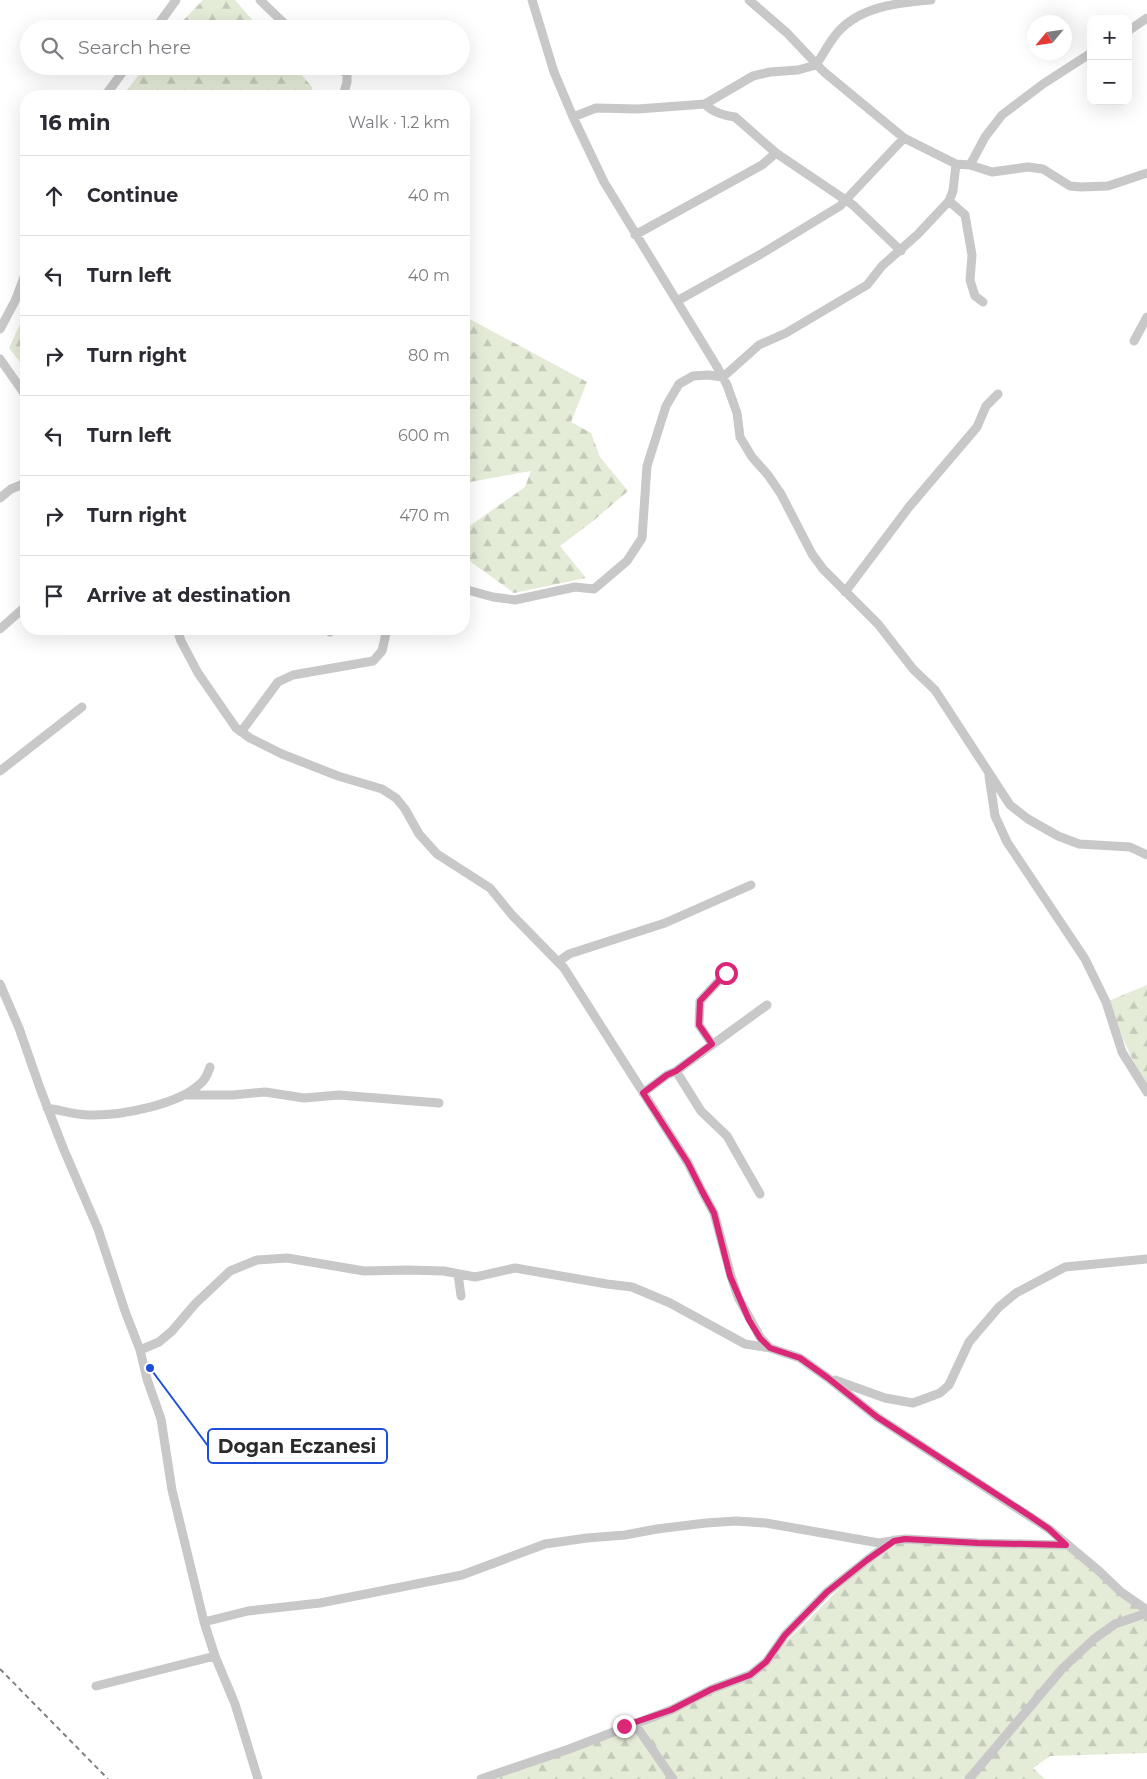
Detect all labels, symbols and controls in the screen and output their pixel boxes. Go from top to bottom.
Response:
north arrow [1027,15,1072,60]
map controls [1087,15,1132,105]
button: + [1087,15,1132,60]
search box [20,20,470,75]
icon: search [38,34,66,62]
text: Search here [78,36,191,59]
button: − [1087,60,1132,105]
text: 16 min [40,110,110,135]
text: Walk · 1.2 km [348,113,450,132]
icon: ahead [40,182,68,210]
text: Continue [87,184,178,207]
text: 40 m [408,186,450,205]
icon: left [40,262,68,290]
text: Turn left [87,264,172,287]
text: 40 m [408,266,450,285]
icon: right [40,342,68,370]
text: Turn right [87,344,187,367]
text: 80 m [408,346,450,365]
icon: left [40,422,68,450]
text: Turn left [87,424,172,447]
text: 600 m [398,426,450,445]
icon: right [40,502,68,530]
text: Turn right [87,504,187,527]
text: 470 m [399,506,450,525]
icon: arrive [40,582,68,610]
text: Arrive at destination [87,584,291,607]
route start [715,962,738,985]
callout: Dogan Eczanesi [208,1429,387,1463]
text: Dogan Eczanesi [218,1435,376,1458]
route end [613,1715,636,1738]

